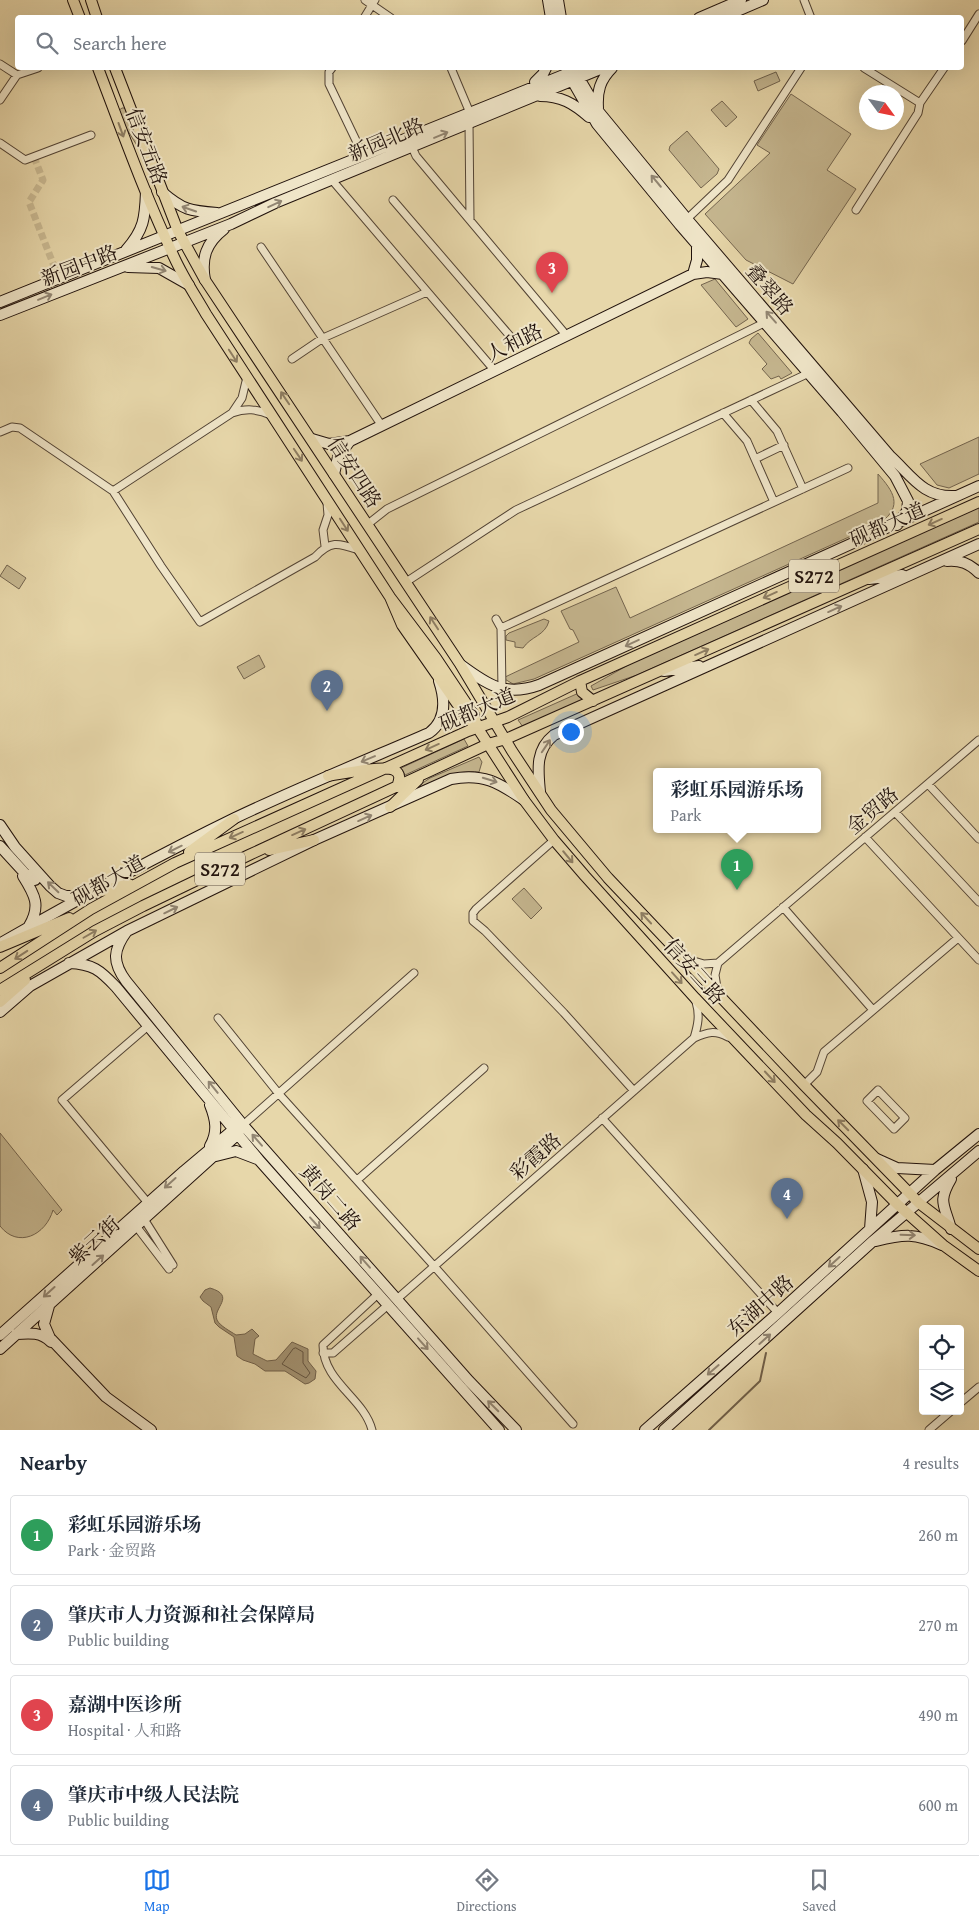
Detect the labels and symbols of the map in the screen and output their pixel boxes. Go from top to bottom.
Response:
north arrow [859,85,904,130]
street label: 信安五路 [119,103,175,189]
street label: 新园北路 [344,110,428,168]
one-way arrow [117,121,126,137]
one-way arrow [433,130,448,139]
one-way arrow [651,175,662,188]
one-way arrow [267,198,282,208]
one-way arrow [182,204,197,213]
street label: 新园中路 [36,237,122,293]
pin: 3 [536,252,568,293]
street label: 叠翠路 [739,257,801,321]
one-way arrow [150,265,166,275]
one-way arrow [37,292,52,301]
one-way arrow [765,310,777,323]
street label: 人和路 [481,316,547,368]
one-way arrow [228,349,239,363]
one-way arrow [280,392,290,406]
street label: 信安四路 [321,431,389,513]
one-way arrow [293,448,303,462]
street label: 砚都大道 [845,494,929,554]
one-way arrow [339,517,349,531]
one-way arrow [927,517,942,527]
road number: S272 [789,560,839,592]
one-way arrow [763,591,778,601]
one-way arrow [827,603,842,613]
one-way arrow [428,617,438,631]
one-way arrow [625,639,640,649]
one-way arrow [694,646,709,656]
pin: 2 [311,670,343,711]
street label: 砚都大道 [435,680,519,738]
your location [558,719,584,745]
one-way arrow [541,739,551,753]
one-way arrow [425,742,440,752]
one-way arrow [361,754,376,764]
one-way arrow [481,776,497,786]
street label: 金贸路 [840,780,904,840]
one-way arrow [357,812,372,822]
one-way arrow [291,827,306,837]
one-way arrow [229,831,244,840]
one-way arrow [167,844,182,854]
street label: 砚都大道 [66,847,150,913]
pin: 1 [721,849,753,890]
one-way arrow [563,850,574,863]
road number: S272 [195,852,245,886]
one-way arrow [46,881,59,893]
one-way arrow [163,905,178,914]
one-way arrow [640,912,652,925]
one-way arrow [82,929,96,939]
street label: 信安三路 [657,932,733,1010]
one-way arrow [14,950,28,960]
one-way arrow [671,971,683,984]
one-way arrow [764,1071,776,1084]
one-way arrow [207,1081,218,1094]
one-way arrow [837,1119,849,1131]
street label: 彩霞路 [503,1125,567,1187]
one-way arrow [251,1134,263,1147]
street label: 黄岗二路 [294,1157,368,1237]
one-way arrow [163,1177,176,1189]
pin: 4 [771,1178,803,1219]
street label: 紫云街 [62,1209,126,1271]
one-way arrow [309,1216,320,1229]
one-way arrow [900,1231,916,1240]
one-way arrow [92,1254,105,1266]
one-way arrow [359,1256,370,1269]
one-way arrow [828,1256,841,1268]
street label: 东湖中路 [721,1267,799,1343]
one-way arrow [42,1286,55,1297]
one-way arrow [759,1333,772,1345]
one-way arrow [417,1337,428,1350]
one-way arrow [706,1364,719,1376]
one-way arrow [487,1399,499,1412]

